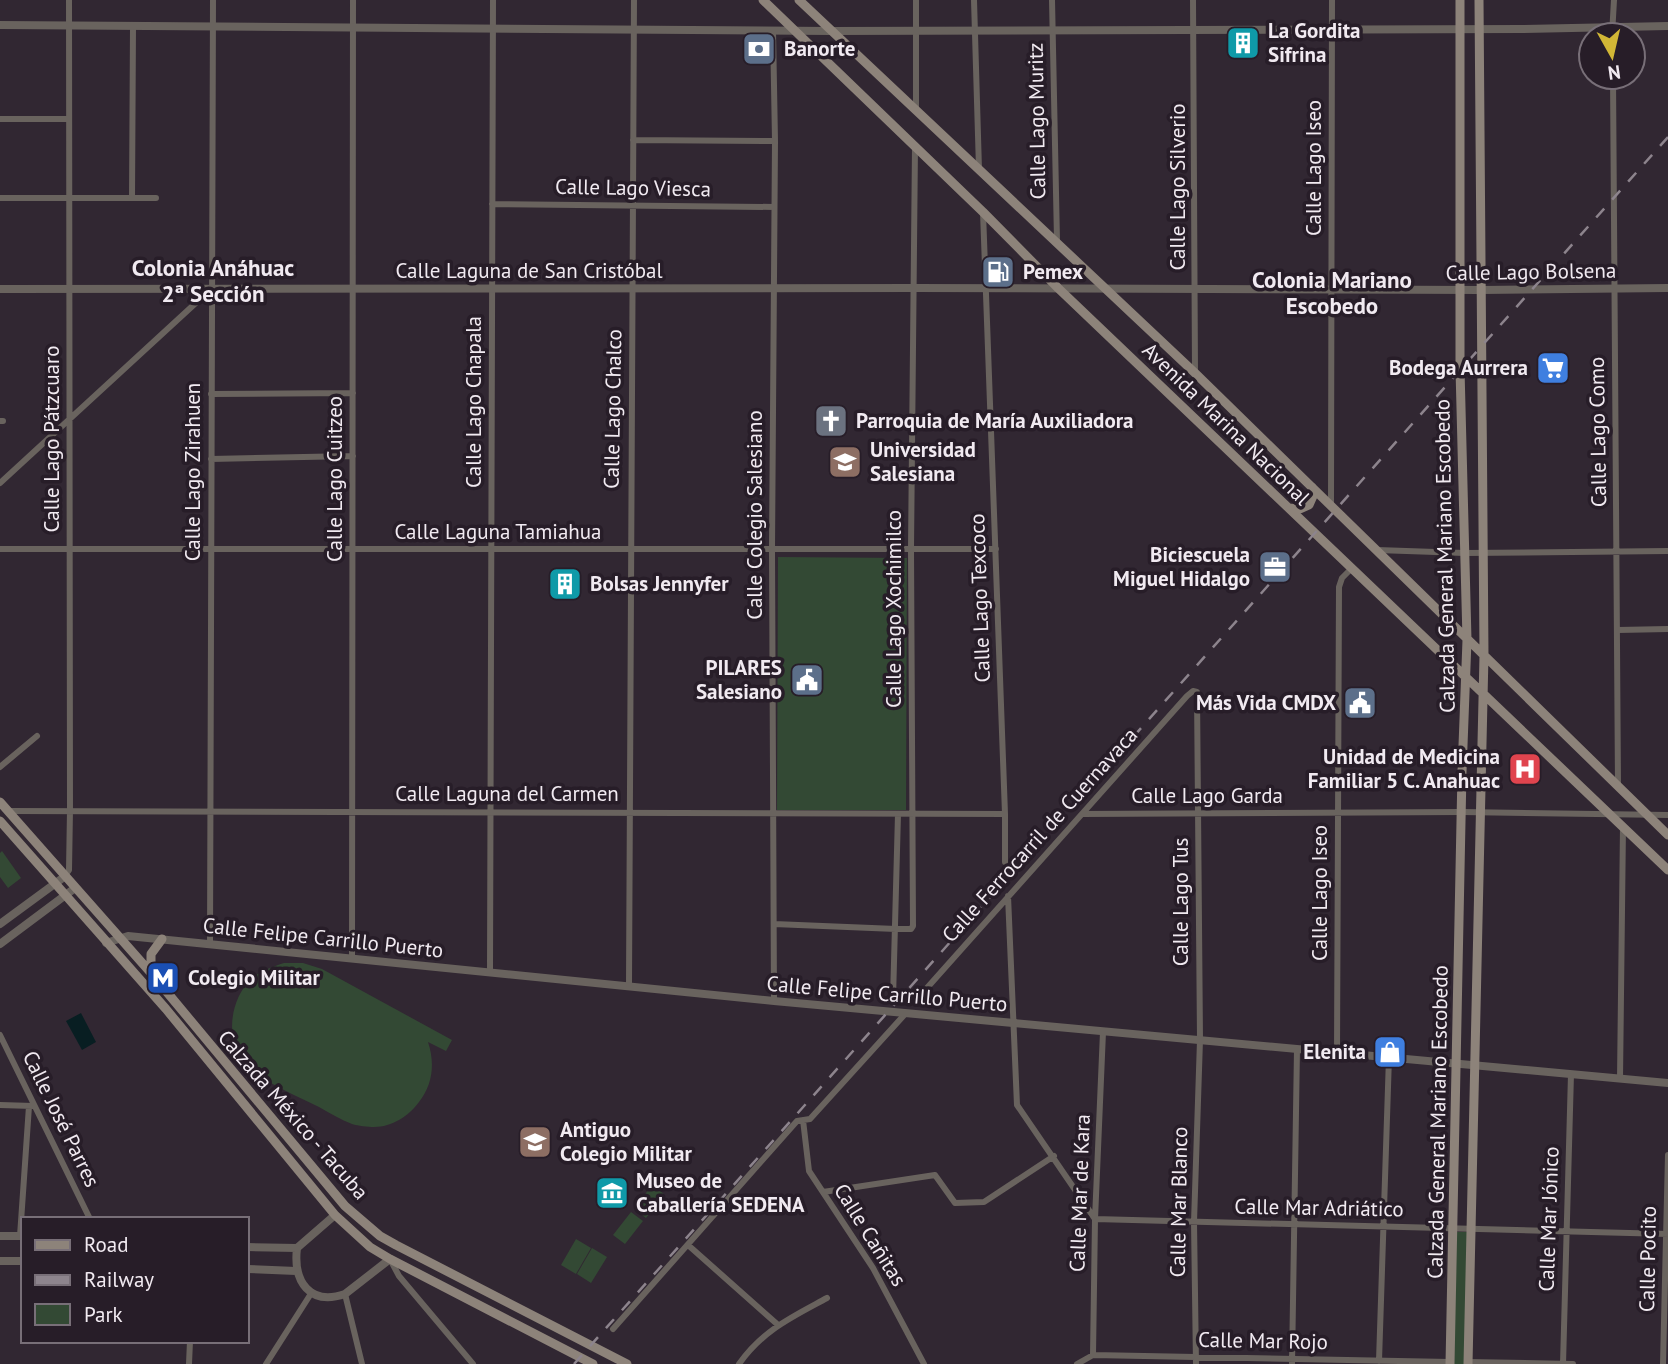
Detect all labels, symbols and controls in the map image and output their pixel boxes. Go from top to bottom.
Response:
place label: La Gordita Sifrina [1268,17,1360,68]
north arrow [1577,21,1647,91]
building icon: La Gordita Sifrina [1224,24,1262,62]
bank icon: Banorte [740,30,778,68]
place label: Banorte [784,35,855,62]
street label: Calle Lago Muritz [1022,42,1051,200]
text: N [1607,60,1622,86]
street label: Calle Lago Iseo [1300,100,1327,236]
street label: Calle Lago Silverio [1164,103,1191,271]
street label: Calle Lago Viesca [555,173,711,202]
district label: Colonia Anáhuac 2ª Sección [132,253,294,308]
fuel station icon: Pemex [979,253,1017,291]
street label: Calle Laguna de San Cristóbal [395,257,663,284]
street label: Calle Lago Bolsena [1445,257,1617,286]
place label: Pemex [1023,258,1083,285]
district label: Colonia Mariano Escobedo [1252,265,1412,320]
street label: Calle Lago Chapala [460,316,487,488]
street label: Calle Lago Chalco [598,329,627,489]
street label: Avenida Marina Nacional [1137,337,1316,511]
street label: Calle Lago Pátzcuaro [38,346,65,532]
supermarket icon: Bodega Aurrera [1534,349,1572,387]
place label: Bodega Aurrera [1389,354,1528,381]
street label: Calle Lago Como [1583,357,1612,507]
street label: Calle Lago Zirahuen [179,383,206,561]
street label: Calle Lago Cuitzeo [321,396,348,562]
street label: Calzada General Mariano Escobedo [1428,399,1461,713]
church icon: Parroquia de María Auxiliadora [812,402,850,440]
place label: Parroquia de María Auxiliadora [856,407,1134,434]
street label: Calle Colegio Salesiano [741,410,768,620]
place label: Universidad Salesiana [870,436,976,487]
school or university icon: Universidad Salesiana [826,443,864,481]
street label: Calle Lago Xochimilco [880,510,907,708]
street label: Calle Lago Texcoco [963,513,996,683]
street label: Calle Laguna Tamiahua [394,518,602,545]
place label: Biciescuela Miguel Hidalgo [1113,541,1250,592]
office icon: Biciescuela Miguel Hidalgo [1256,548,1294,586]
building icon: Bolsas Jennyfer [546,565,584,603]
place label: Bolsas Jennyfer [590,570,729,597]
place label: PILARES Salesiano [696,654,782,705]
public building icon: PILARES Salesiano [788,661,826,699]
public building icon: Más Vida CMDX [1341,684,1379,722]
place label: Más Vida CMDX [1196,689,1337,716]
street label: Calle Ferrocarril de Cuernavaca [936,722,1143,948]
place label: Unidad de Medicina Familiar 5 C. Anahuac [1308,743,1500,794]
hospital icon: Unidad de Medicina Familiar 5 C. Anahuac [1506,750,1544,788]
street label: Calle Laguna del Carmen [395,780,619,807]
street label: Calle Lago Garda [1131,782,1283,809]
street label: Calle Lago Iseo [1306,825,1333,961]
street label: Calle Lago Tus [1167,838,1194,966]
street label: Calle Felipe Carrillo Puerto [202,911,445,964]
metro station icon: Colegio Militar [144,959,182,997]
place label: Colegio Militar [188,964,321,991]
street label: Calzada General Mariano Escobedo [1421,965,1454,1279]
street label: Calle Felipe Carrillo Puerto [766,970,1009,1017]
street label: Calzada México - Tacuba [212,1024,374,1205]
shop icon: Elenita [1371,1033,1409,1071]
place label: Elenita [1303,1038,1366,1065]
street label: Calle José Parres [17,1046,106,1191]
street label: Calle Mar de Kara [1063,1113,1096,1272]
place label: Antiguo Colegio Militar [560,1116,693,1167]
school or university icon: Antiguo Colegio Militar [516,1123,554,1161]
street label: Calle Mar Blanco [1164,1126,1193,1278]
street label: Calle Mar Jónico [1532,1146,1565,1292]
place label: Museo de Caballería SEDENA [636,1167,805,1218]
museum icon: Museo de Caballería SEDENA [593,1174,631,1212]
street label: Calle Cañitas [828,1178,913,1291]
street label: Calle Mar Adriático [1234,1193,1404,1222]
street label: Calle Pocito [1633,1206,1662,1312]
legend [21,1217,248,1343]
text: Road [84,1231,128,1258]
text: Railway [84,1266,154,1293]
text: Park [84,1301,123,1328]
street label: Calle Mar Rojo [1198,1326,1328,1355]

